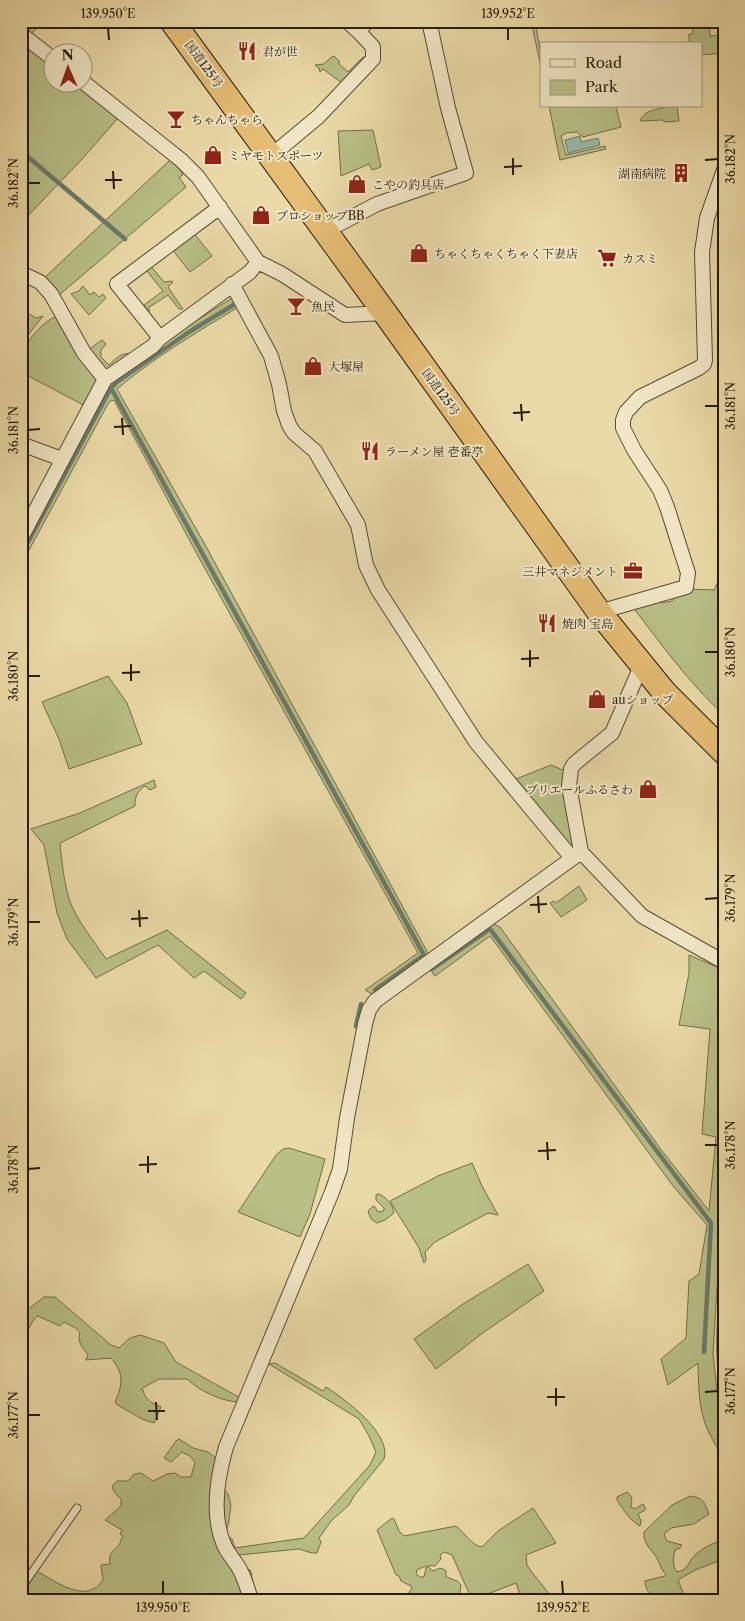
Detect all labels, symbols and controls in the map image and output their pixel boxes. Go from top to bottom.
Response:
text: 139.950°E [81,6,135,21]
text: 139.952°E [481,6,535,21]
street label: 国道125号 [182,38,226,90]
restaurant icon: 君が世 [236,40,258,62]
north arrow [42,42,92,92]
legend [540,42,702,108]
place label: 君が世 [262,44,298,59]
text: N [61,46,74,64]
text: Road [585,53,622,72]
text: Park [585,77,619,96]
bar icon: ちゃんちゃら [165,108,187,130]
place label: ちゃんちゃら [191,112,263,127]
text: 36.182°N [723,134,738,184]
shop icon: ミヤモトスポーツ [202,144,224,166]
place label: ミヤモトスポーツ [228,148,323,163]
text: 36.182°N [6,158,21,208]
building icon: 湖南病院 [670,162,692,184]
place label: 湖南病院 [618,166,666,181]
shop icon: こやの釣具店 [346,173,368,195]
place label: こやの釣具店 [372,177,444,192]
shop icon: プロショップBB [250,204,272,226]
place label: プロショップBB [276,208,364,223]
shop icon: ちゃくちゃくちゃく下妻店 [408,242,430,264]
place label: ちゃくちゃくちゃく下妻店 [434,246,578,261]
supermarket icon: カスミ [596,247,618,269]
place label: カスミ [622,251,658,266]
bar icon: 魚民 [285,295,307,317]
place label: 魚民 [311,299,335,314]
shop icon: 大塚屋 [302,355,324,377]
place label: 大塚屋 [328,359,364,374]
street label: 国道125号 [419,366,463,418]
text: 36.181°N [723,382,738,430]
text: 36.181°N [6,406,21,454]
restaurant icon: ラーメン屋 壱番亭 [359,440,381,462]
place label: ラーメン屋 壱番亭 [385,444,484,459]
office icon: 三井マネジメント [622,560,644,582]
place label: 三井マネジメント [522,564,618,579]
restaurant icon: 焼肉 宝島 [536,612,558,634]
place label: 焼肉 宝島 [562,616,613,631]
text: 36.180°N [723,627,738,677]
text: 36.180°N [6,651,21,701]
shop icon: auショップ [586,688,608,710]
place label: auショップ [612,692,673,707]
shop icon: プリエールふるさわ [637,778,659,800]
place label: プリエールふるさわ [526,782,633,797]
text: 36.179°N [723,874,738,922]
text: 36.179°N [6,898,21,946]
text: 36.178°N [723,1121,738,1169]
text: 36.178°N [6,1145,21,1193]
text: 36.177°N [723,1367,738,1415]
text: 36.177°N [6,1391,21,1439]
text: 139.950°E [136,1600,190,1615]
text: 139.952°E [536,1600,590,1615]

